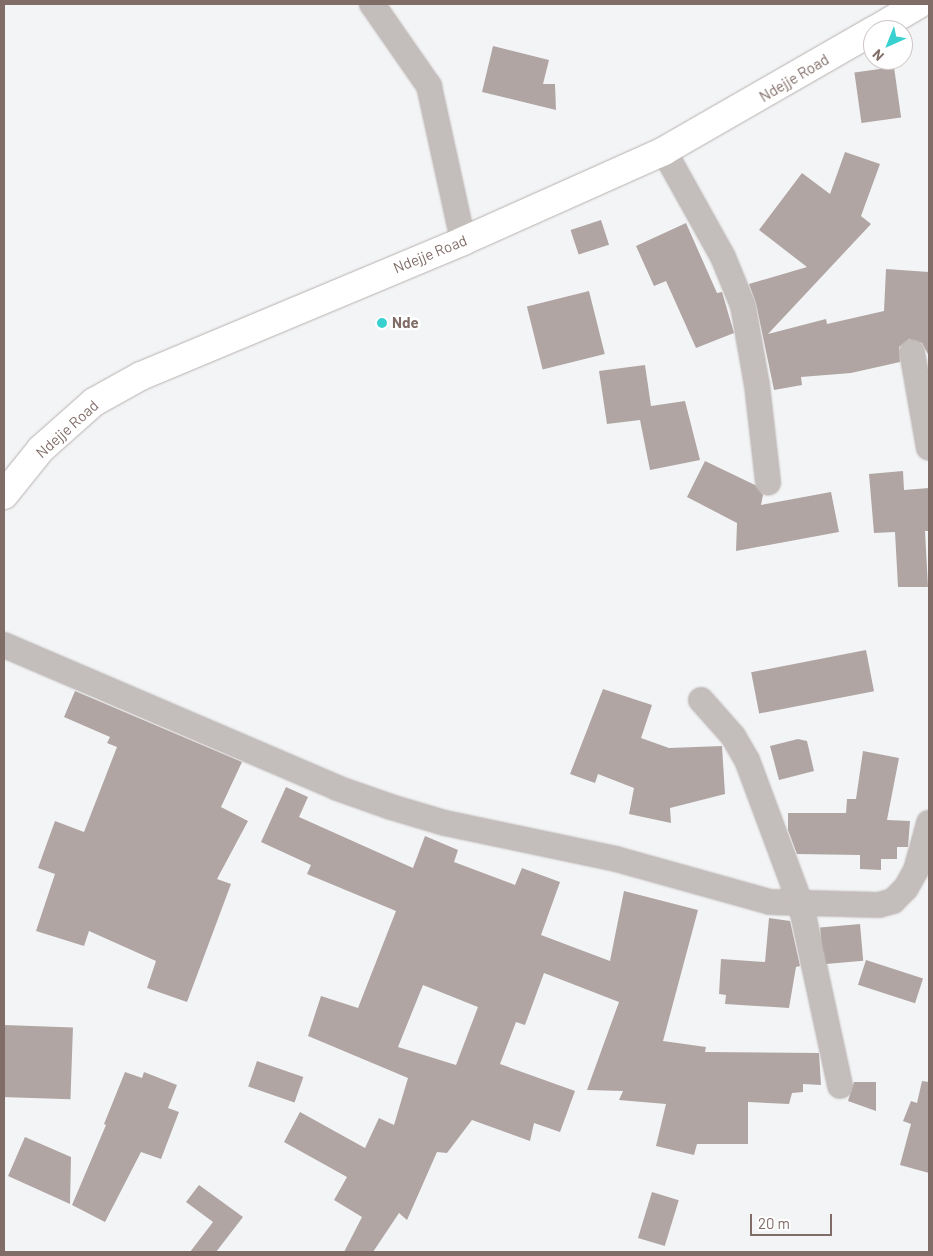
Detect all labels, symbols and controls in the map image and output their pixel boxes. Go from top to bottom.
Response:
north arrow [863,20,913,70]
text: N [869,46,887,65]
street label: Ndejje Road [756,50,832,106]
street label: Ndejje Road [391,231,469,277]
place label: Nde [392,314,419,332]
marker: Nde [376,317,388,329]
street label: Ndejje Road [32,396,102,462]
scale bar [753,1204,836,1236]
text: 20 m [758,1214,790,1232]

